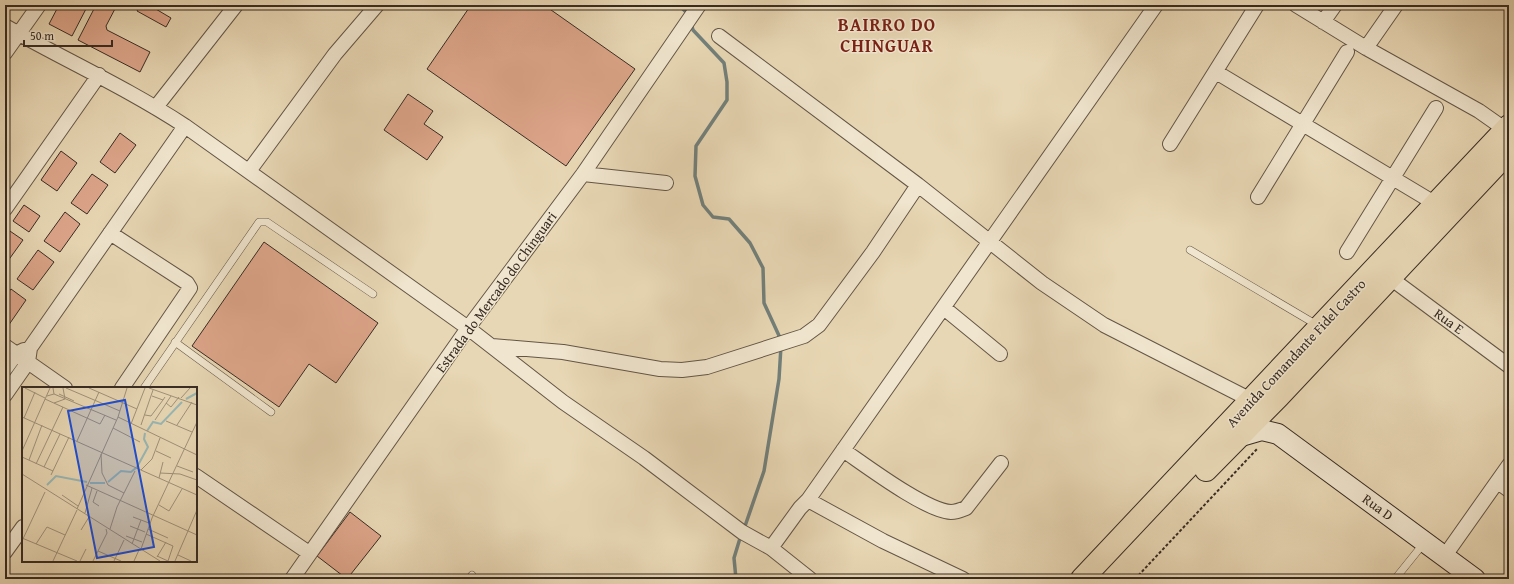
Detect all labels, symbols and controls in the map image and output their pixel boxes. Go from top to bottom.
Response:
district label: BAIRRO DO CHINGUAR [838,11,936,59]
scale bar [24,22,112,48]
text: 50 m [30,27,54,44]
street label: Estrada do Mercado do Chinguari [431,207,561,377]
street label: Avenida Comandante Fidel Castro [1222,274,1370,432]
street label: Rua E [1430,303,1468,339]
inset map [22,387,197,562]
street label: Rua D [1358,489,1398,525]

